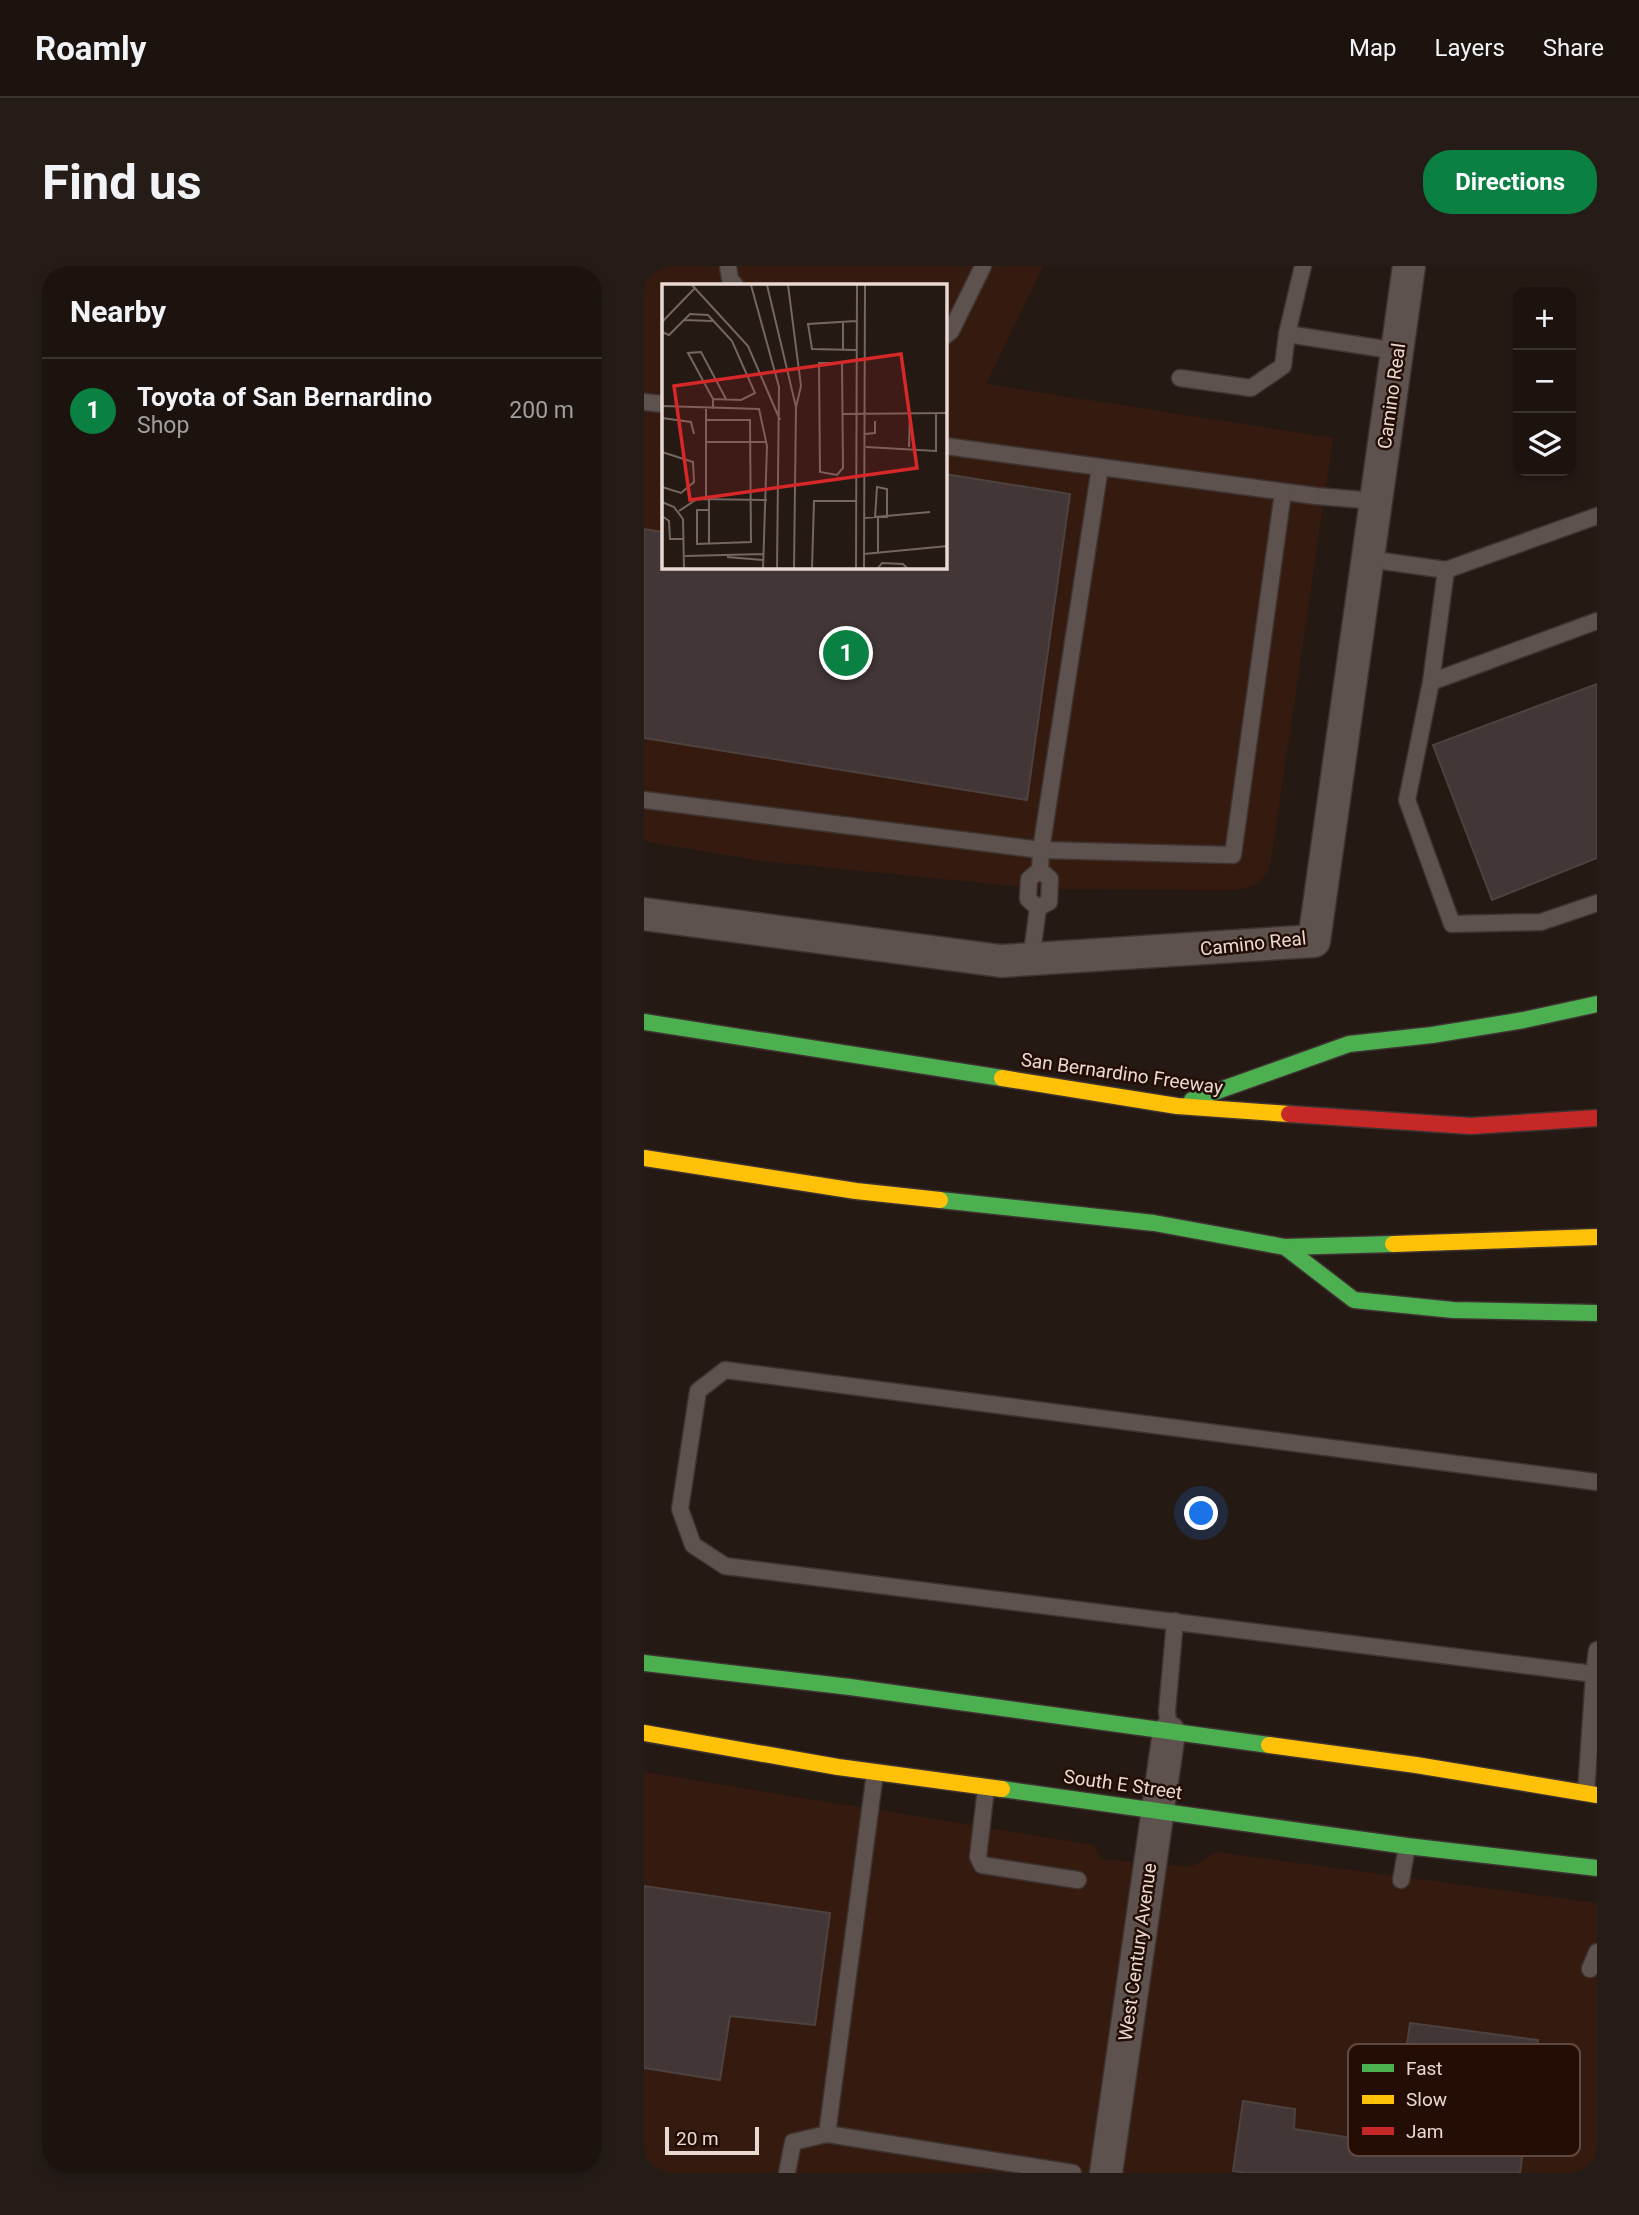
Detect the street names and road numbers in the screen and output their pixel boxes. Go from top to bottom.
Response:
street label: Camino Real [1373,342,1410,451]
street label: Camino Real [1199,926,1307,961]
street label: San Bernardino Freeway [1019,1048,1224,1099]
street label: South E Street [1062,1765,1184,1804]
street label: West Century Avenue [1114,1862,1161,2043]

